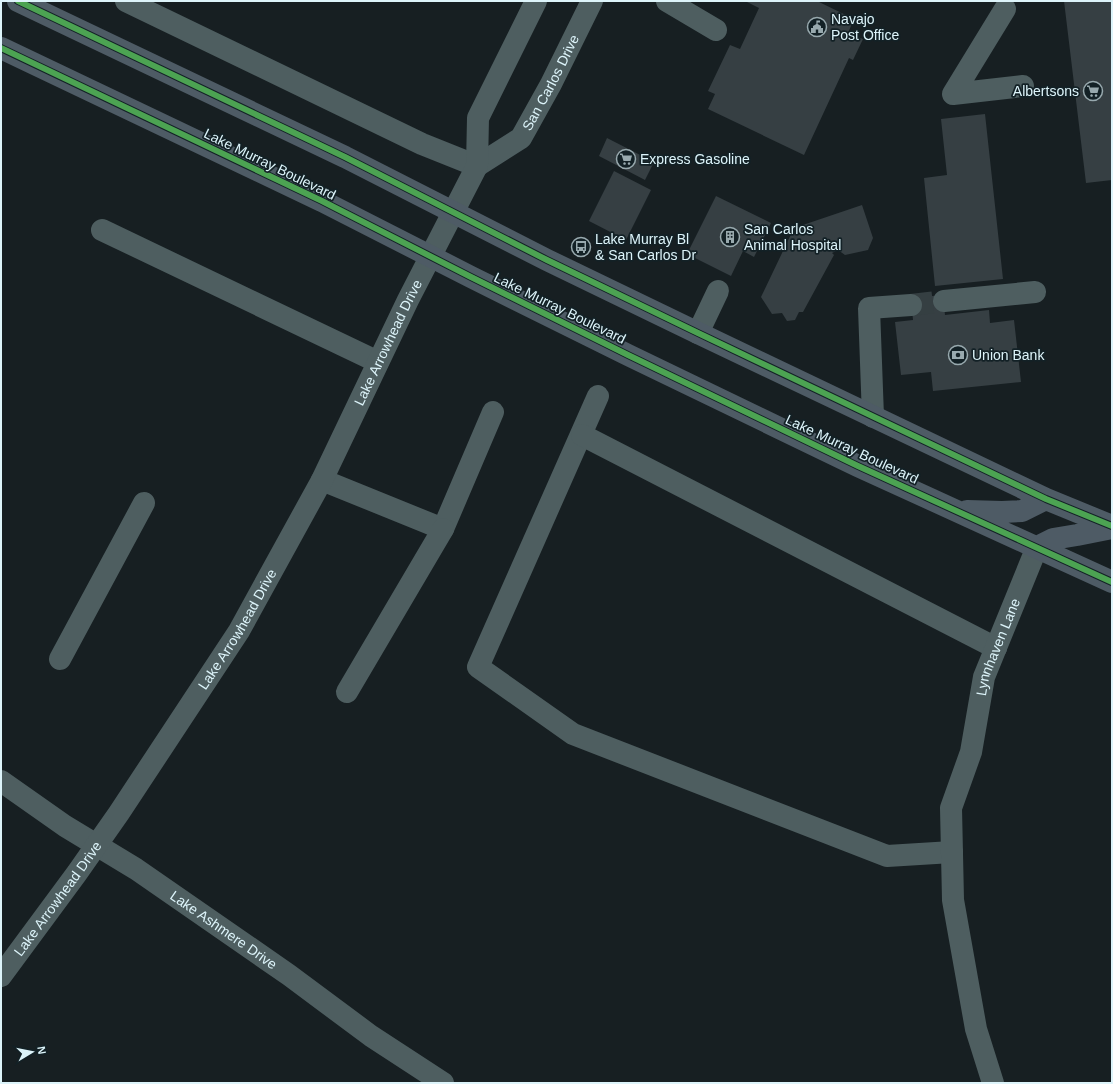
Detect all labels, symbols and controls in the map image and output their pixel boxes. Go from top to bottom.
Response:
place label: Navajo Post Office [831,11,899,43]
public building icon: Navajo Post Office [806,16,828,38]
street label: San Carlos Drive [519,32,582,133]
supermarket icon: Albertsons [1082,80,1104,102]
place label: Albertsons [1013,83,1079,99]
street label: Lake Murray Boulevard [201,125,339,203]
supermarket icon: Express Gasoline [615,148,637,170]
place label: Express Gasoline [640,151,750,167]
place label: San Carlos Animal Hospital [744,221,841,253]
building icon: San Carlos Animal Hospital [719,226,741,248]
place label: Lake Murray Bl & San Carlos Dr [595,231,696,263]
bus stop icon: Lake Murray Bl & San Carlos Dr [570,236,592,258]
street label: Lake Murray Boulevard [491,269,629,347]
street label: Lake Arrowhead Drive [351,277,425,408]
bank icon: Union Bank [947,344,969,366]
place label: Union Bank [972,347,1045,363]
street label: Lake Murray Boulevard [783,411,921,487]
street label: Lake Arrowhead Drive [195,566,280,692]
street label: Lynnhaven Lane [973,596,1023,697]
street label: Lake Arrowhead Drive [11,838,105,959]
street label: Lake Ashmere Drive [167,887,280,972]
north arrow [12,1032,52,1072]
text: N [35,1045,48,1055]

